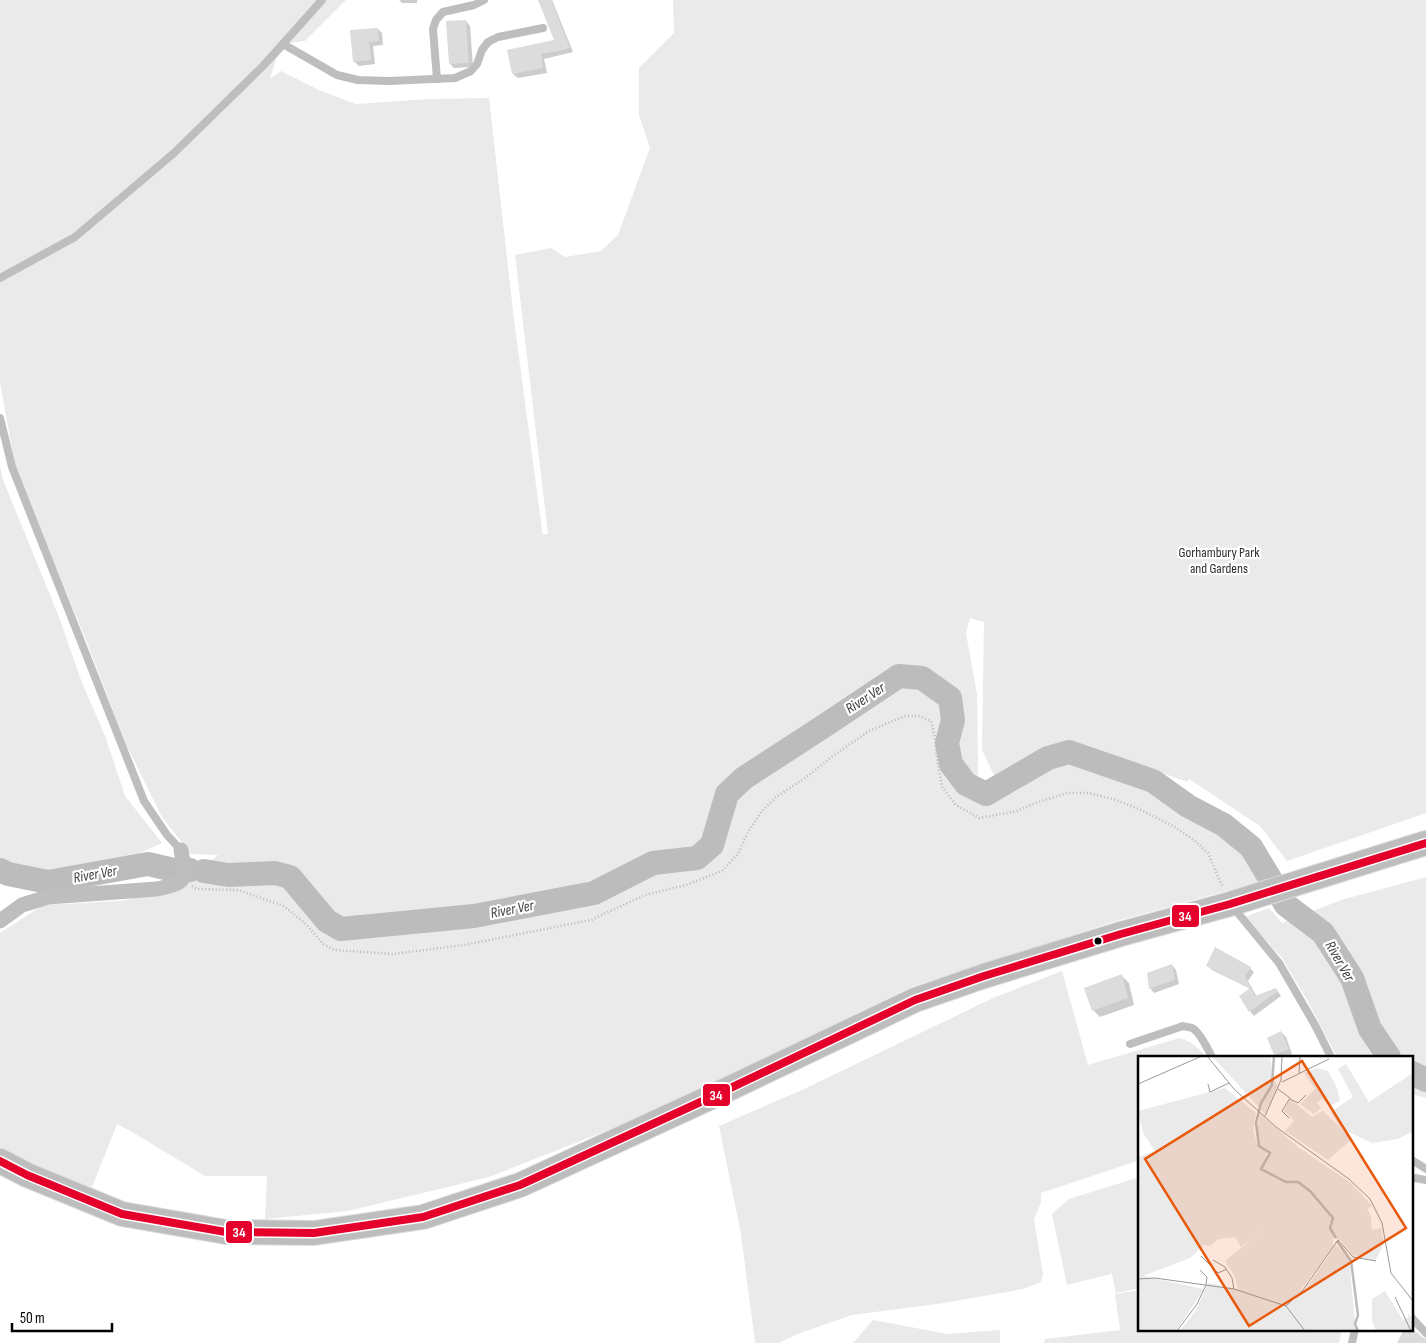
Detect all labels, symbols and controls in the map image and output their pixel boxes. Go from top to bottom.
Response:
park label: Gorhambury Park and Gardens [1178,544,1260,577]
water label: River Ver [842,678,889,718]
water label: River Ver [72,861,119,888]
water label: River Ver [489,896,536,923]
line badge: 34 [1171,904,1200,928]
text: 34 [1179,908,1192,925]
unlabelled marker [1093,936,1103,946]
water label: River Ver [1320,938,1359,986]
inset map [1138,1056,1414,1330]
line badge: 34 [702,1083,731,1107]
text: 34 [710,1087,723,1104]
line badge: 34 [225,1220,253,1244]
text: 34 [233,1224,246,1241]
scale bar [12,1300,112,1332]
text: 50 m [20,1309,45,1328]

